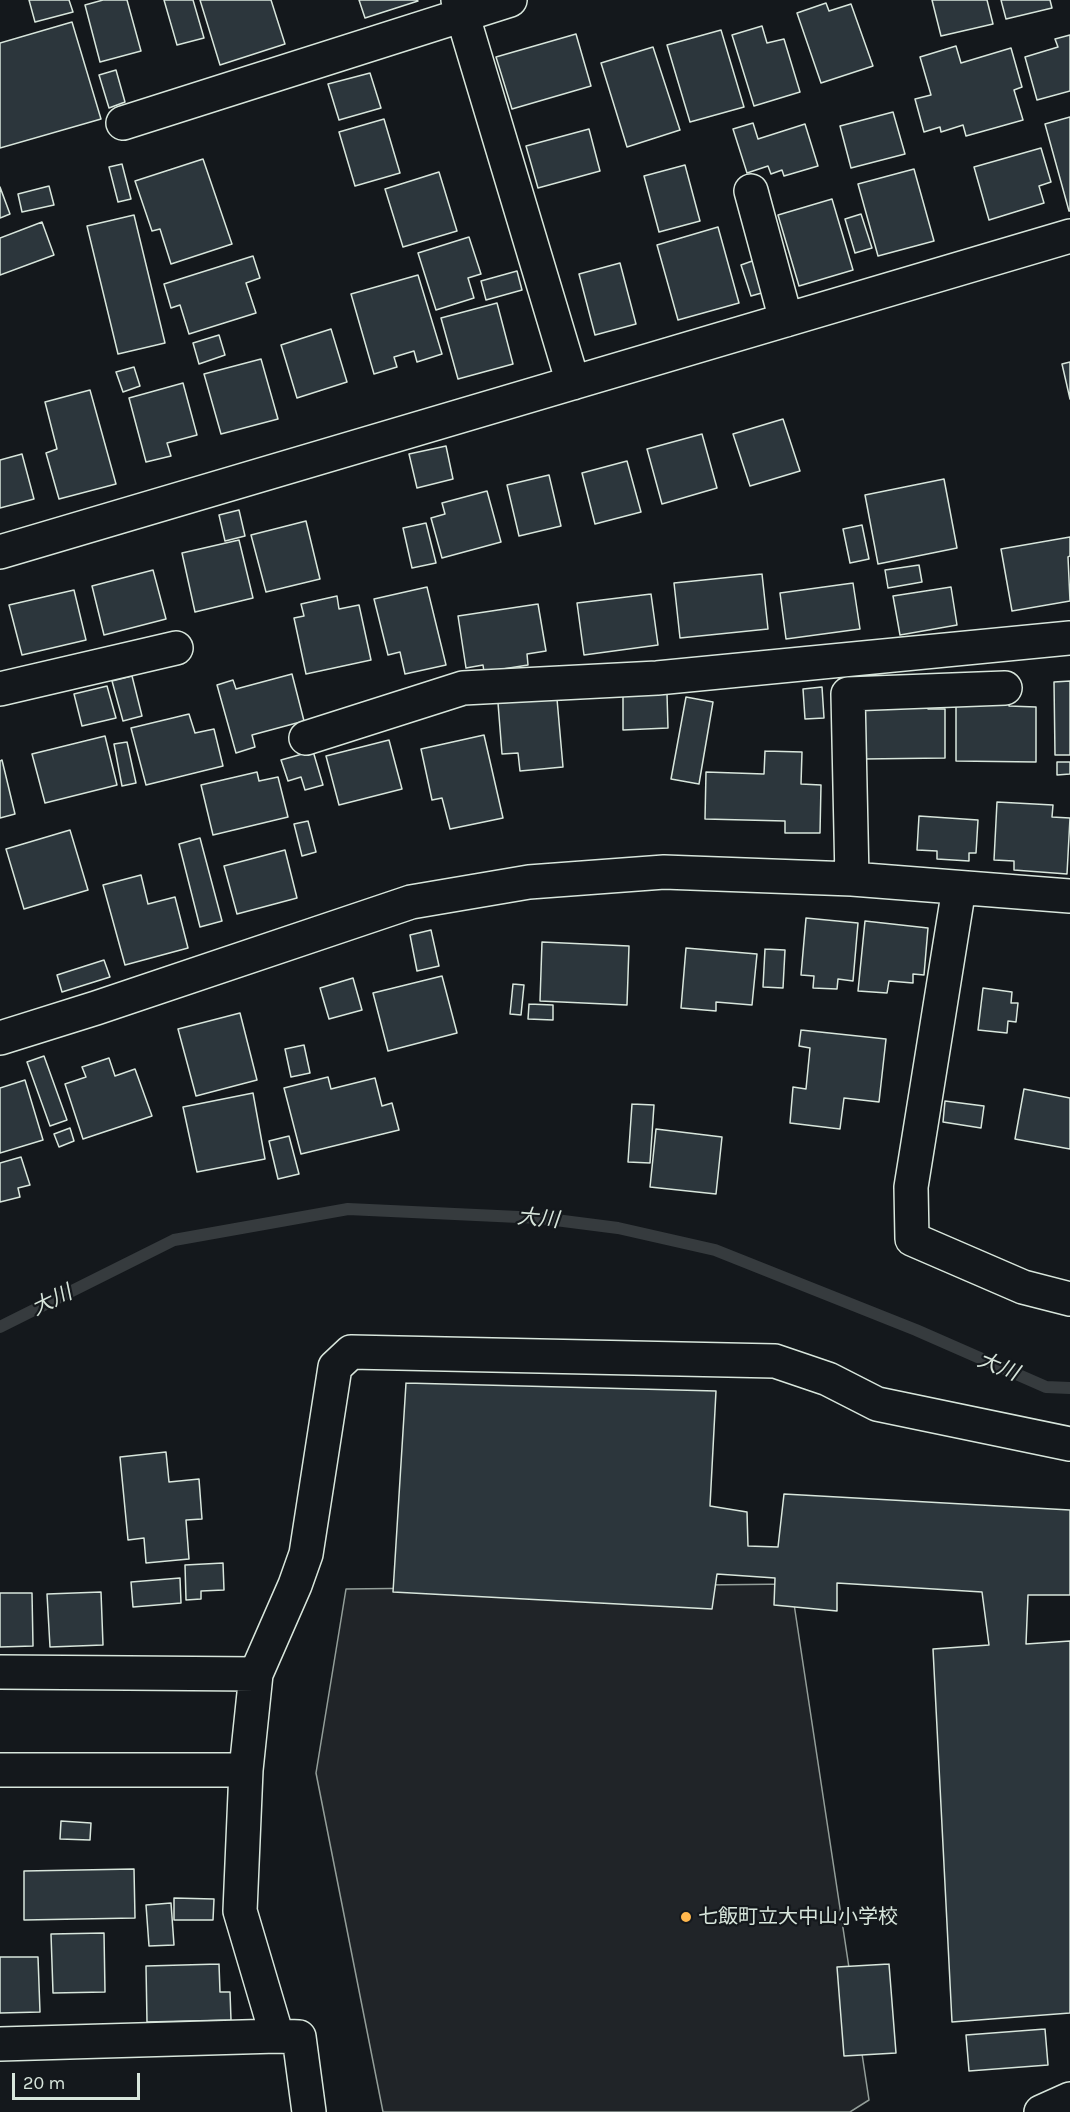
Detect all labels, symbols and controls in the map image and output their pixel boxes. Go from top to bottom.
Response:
water label: 大川 [516,1205,560,1233]
water label: 大川 [28,1280,76,1322]
water label: 大川 [974,1347,1022,1387]
place label: 七飯町立大中山小学校 [698,1905,898,1929]
marker: 七飯町立大中山小学校 [679,1910,693,1924]
scale bar [15,2061,142,2099]
text: 20 m [23,2072,65,2094]

